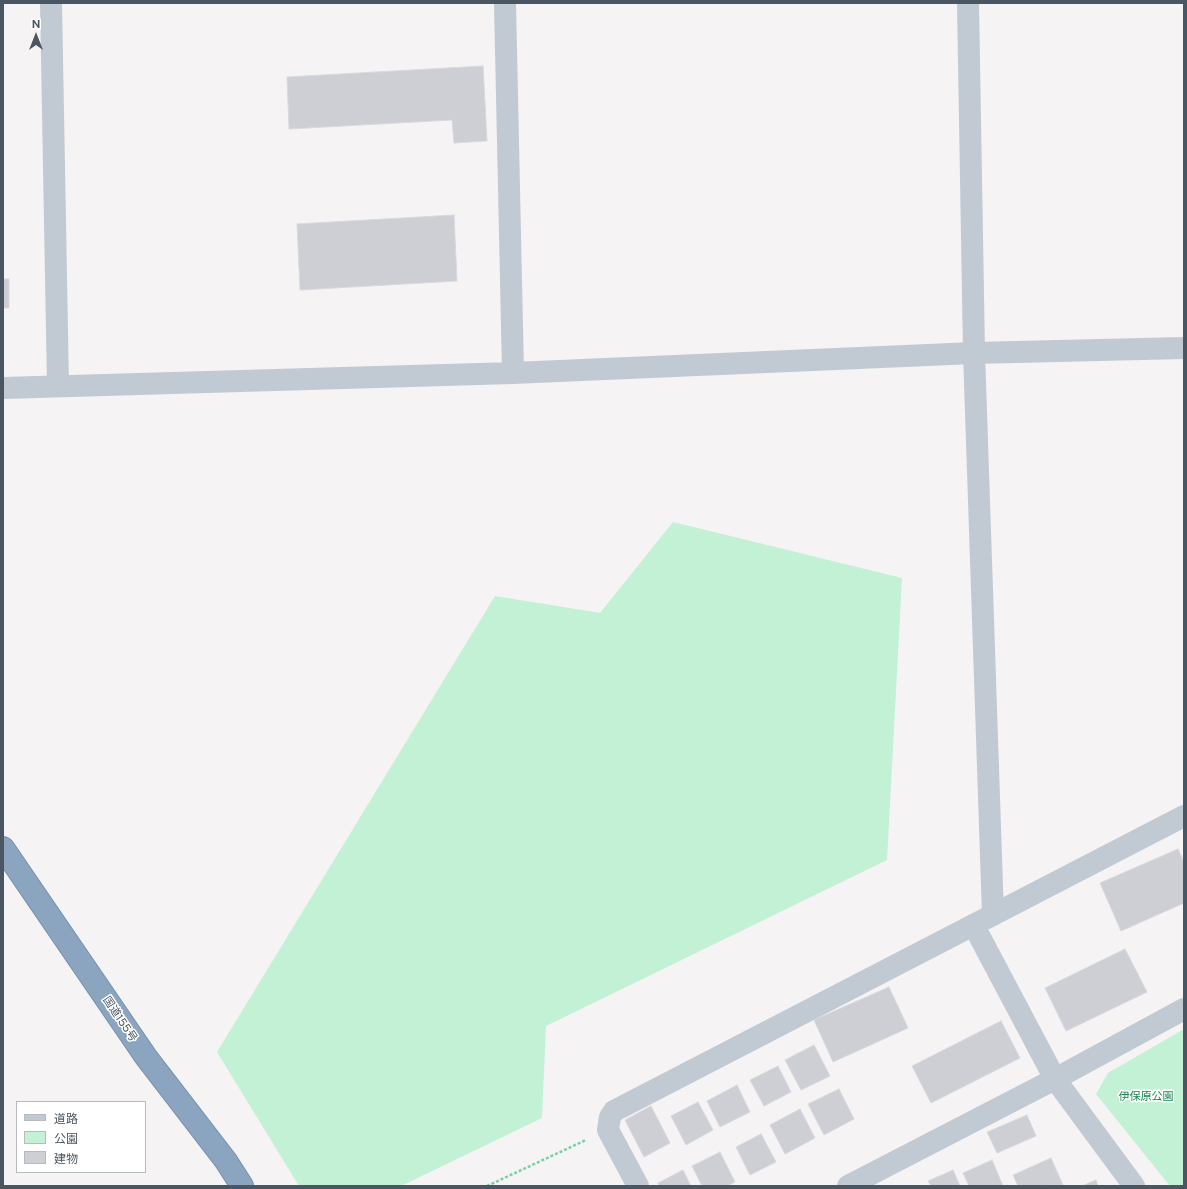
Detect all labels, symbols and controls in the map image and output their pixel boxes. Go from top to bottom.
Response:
north arrow [16,16,56,56]
text: N [32,18,40,30]
street label: 国道155号 [100,994,140,1044]
park label: 伊保原公園 [1119,1090,1173,1104]
legend [16,1101,146,1173]
text: 道路 [54,1112,78,1126]
text: 公園 [54,1132,78,1146]
text: 建物 [54,1152,78,1166]

